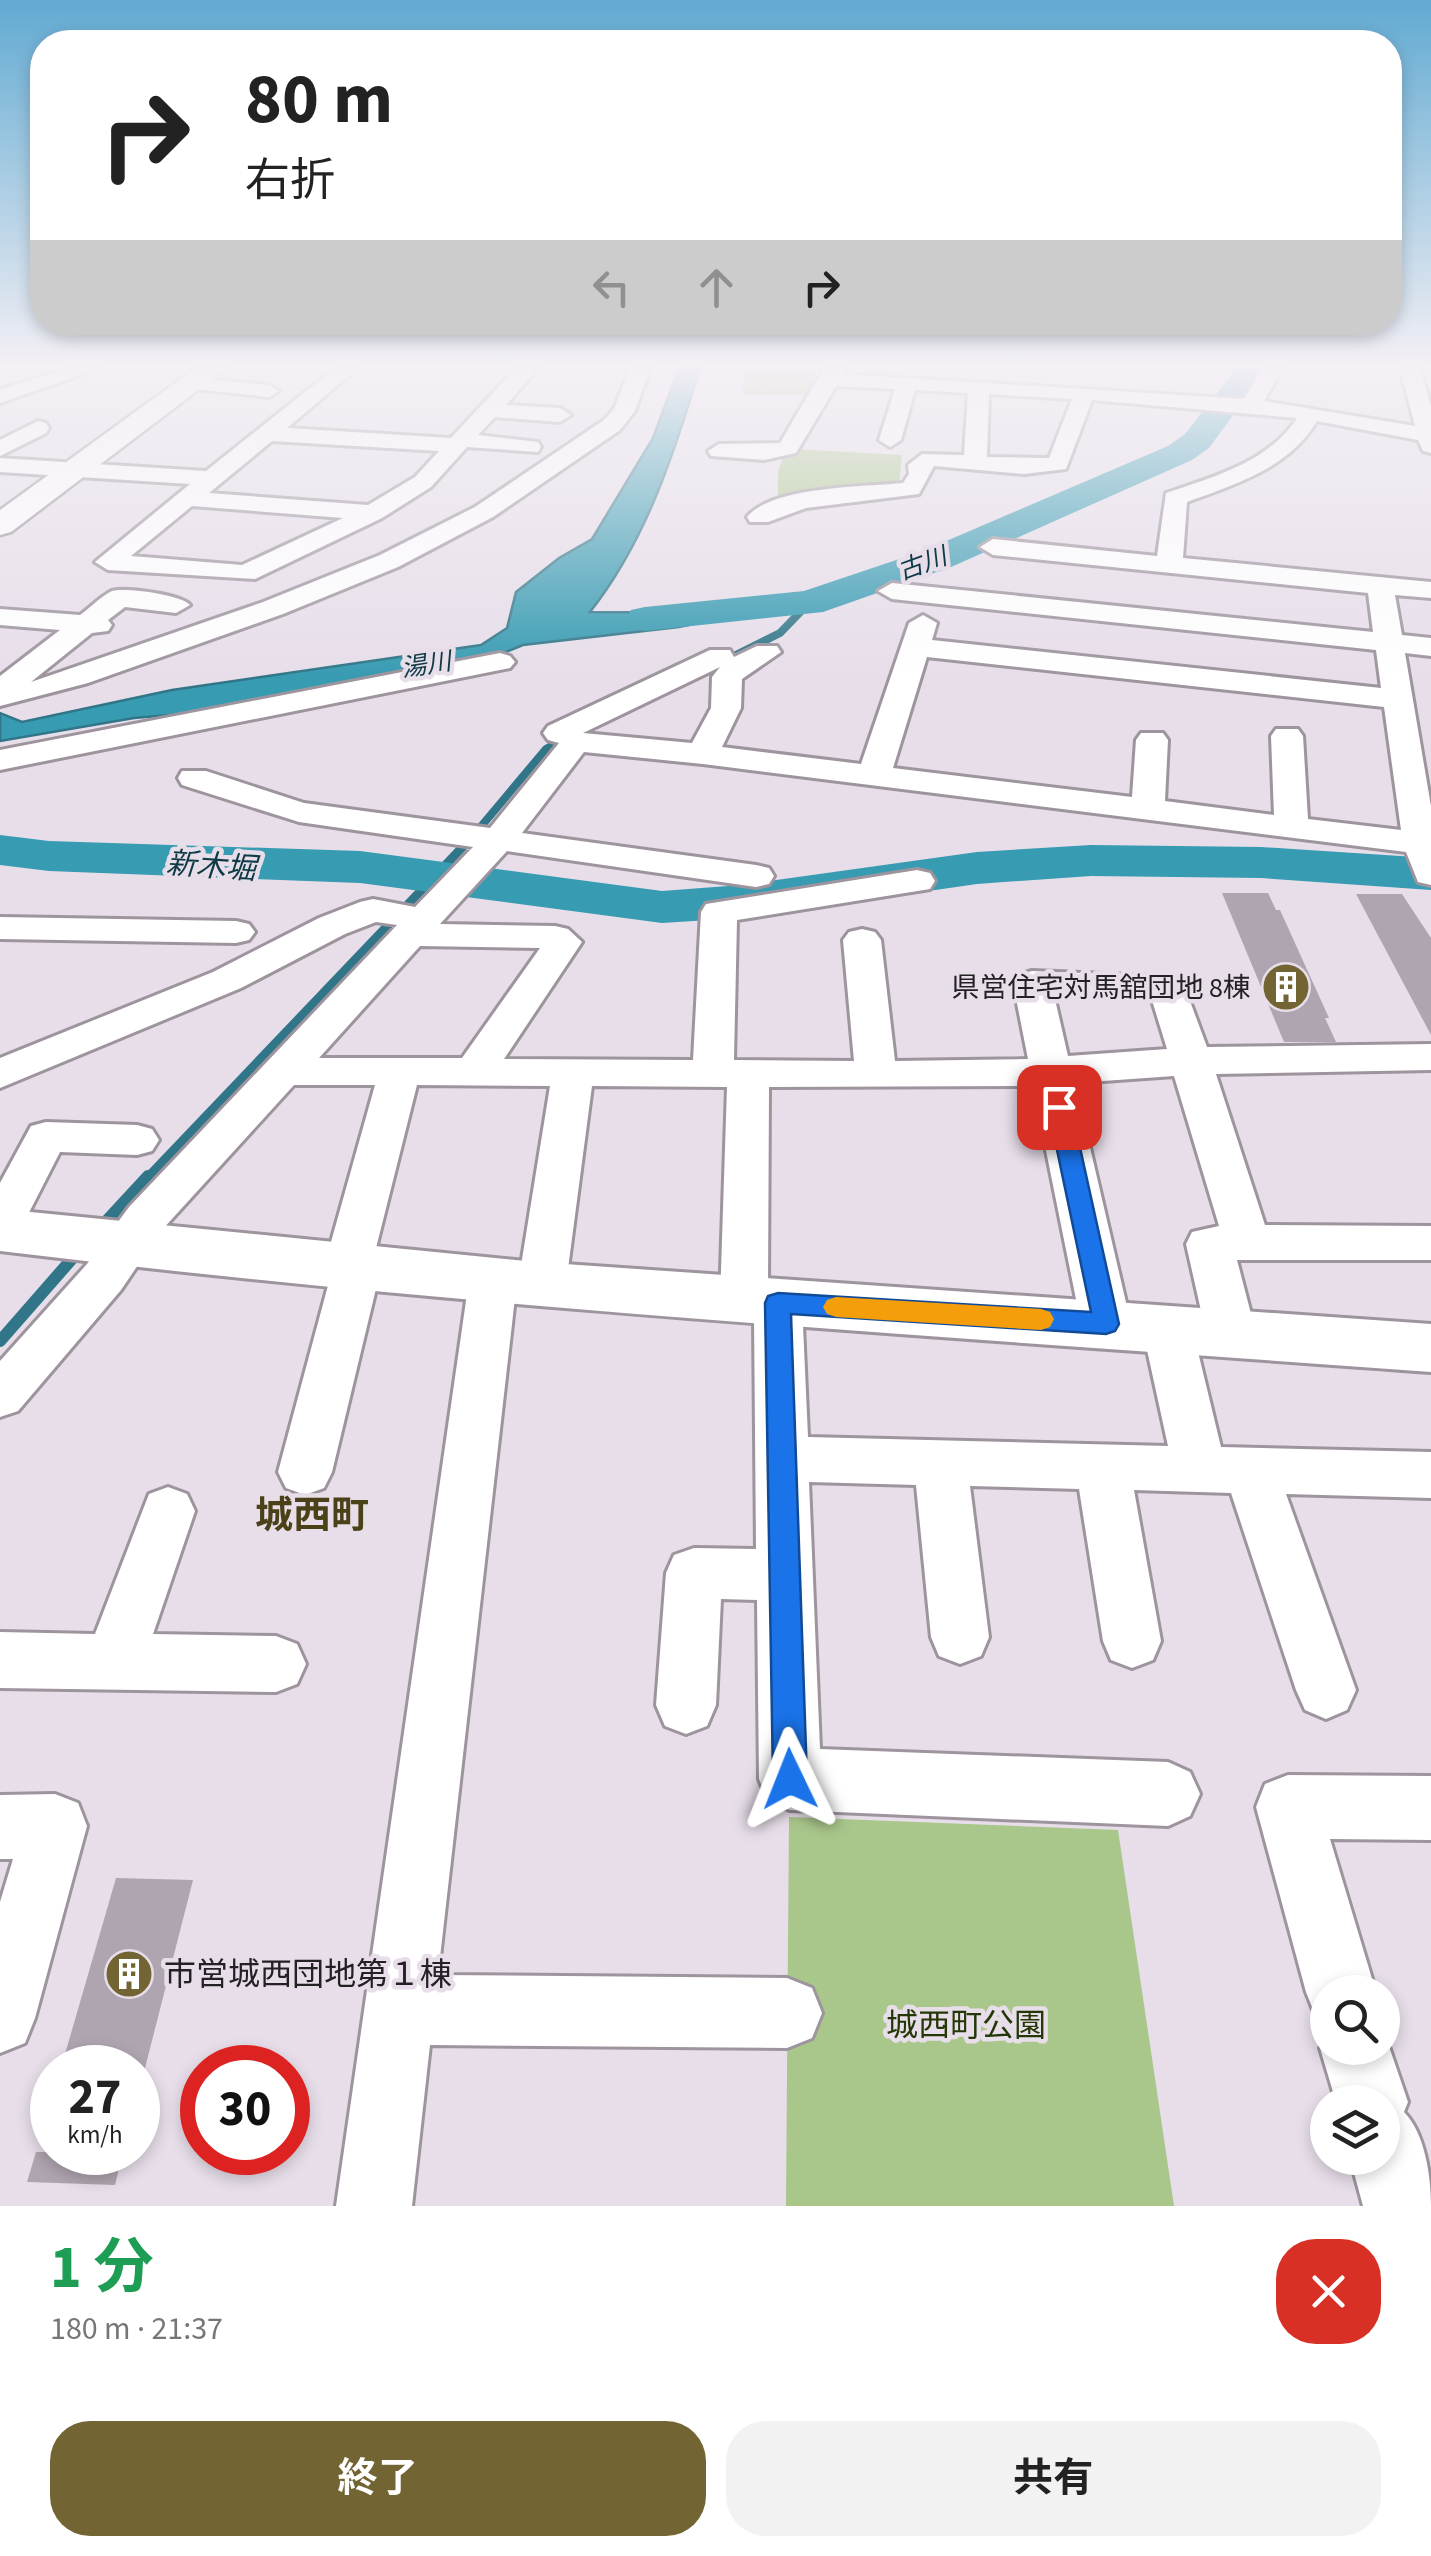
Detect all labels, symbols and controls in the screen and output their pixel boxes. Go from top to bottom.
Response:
text: 80 m [245,50,393,150]
icon: right [80,70,210,200]
text: 右折 [245,149,335,213]
icon: left [584,260,639,315]
icon: ahead [689,260,744,315]
icon: right [794,260,849,315]
water label: 古川 [893,537,955,589]
water label: 湯川 [399,643,457,687]
water label: 新木堀 [165,842,261,891]
building icon: 県営住宅対馬舘団地 8棟 [1260,961,1312,1013]
place label: 県営住宅対馬舘団地 8棟 [951,968,1251,1008]
pin [1017,1065,1102,1150]
icon: arrive [1032,1080,1087,1135]
district label: 城西町 [255,1489,369,1543]
position arrow [738,1727,842,1831]
building icon: 市営城西団地第１棟 [103,1948,155,2000]
place label: 市営城西団地第１棟 [164,1952,452,1998]
map controls [1310,1975,1400,2175]
button: search [1310,1975,1400,2065]
park label: 城西町公園 [886,2003,1046,2049]
speed limit sign: 30 [180,2045,310,2175]
text: 27 [69,2062,121,2133]
button: layers [1310,2085,1400,2175]
text: km/h [67,2117,123,2153]
text: 1 分 [50,2226,154,2311]
button: close [1276,2239,1381,2344]
text: 180 m · 21:37 [50,2306,223,2352]
button: 終了 [50,2421,706,2536]
button: 共有 [726,2421,1381,2536]

